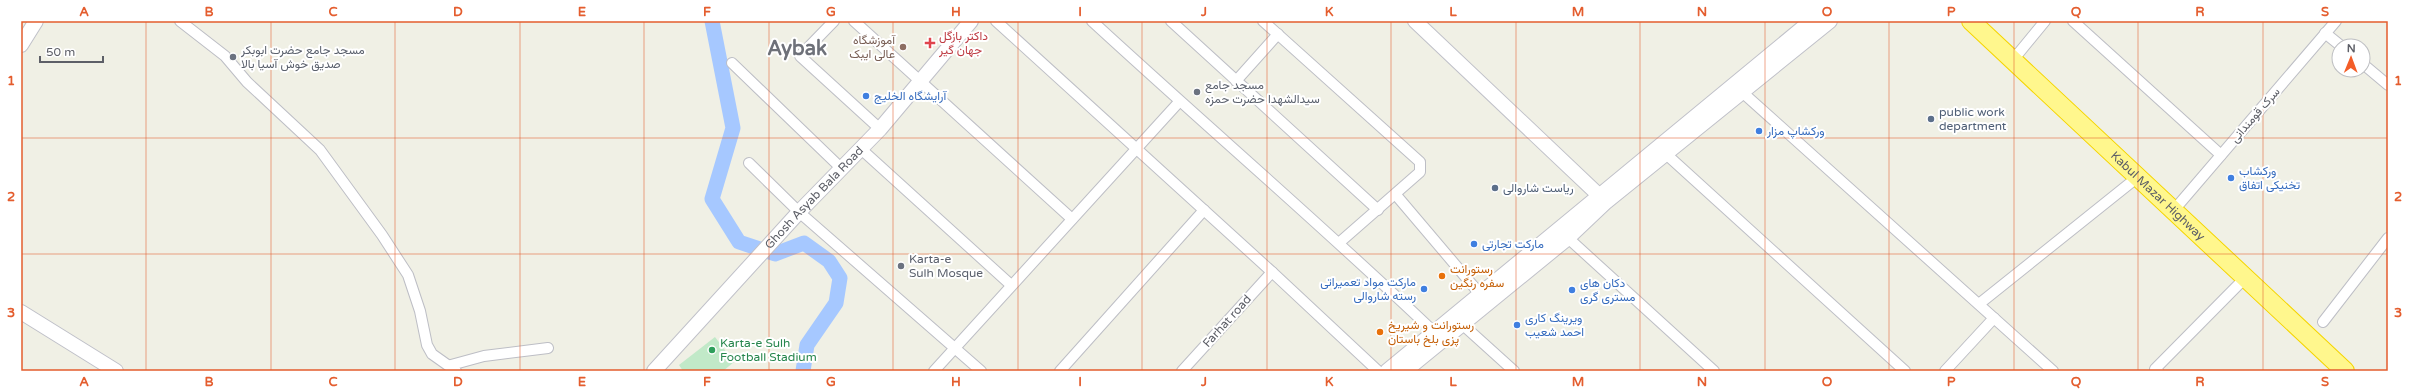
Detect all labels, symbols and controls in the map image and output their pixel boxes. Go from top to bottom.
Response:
text: A [79,4,89,20]
text: B [204,4,214,20]
text: C [328,4,338,20]
text: D [453,4,463,20]
text: E [578,4,586,20]
text: F [703,4,711,20]
text: G [826,4,836,20]
text: H [951,4,961,20]
text: I [1078,4,1082,20]
text: J [1200,4,1207,20]
text: K [1325,4,1334,20]
text: L [1449,4,1457,20]
text: M [1572,4,1584,20]
text: N [1697,4,1707,20]
text: O [1822,4,1833,20]
text: P [1947,4,1956,20]
text: Q [2071,4,2082,20]
text: R [2195,4,2205,20]
text: S [2321,4,2329,20]
place label: داکتر بازگل جهان گیر [938,29,988,58]
place label: آموزشگاه عالی ایبک [849,33,896,62]
district label: Aybak [767,37,827,61]
marker: داکتر بازگل جهان گیر [924,37,936,49]
scale bar [40,38,103,64]
north arrow [2331,38,2371,78]
marker: آموزشگاه عالی ایبک [898,42,908,52]
text: N [2347,42,2356,55]
place label: مسجد جامع حضرت ابوبکر صدیق خوش آسیا بالا [240,43,365,72]
text: 50 m [46,45,75,59]
marker: مسجد جامع حضرت ابوبکر صدیق خوش آسیا بالا [228,52,238,62]
text: 1 [7,73,15,89]
text: 1 [2394,73,2402,89]
place label: مسجد جامع سیدالشهدا حضرت حمزه [1205,78,1320,107]
street label: سرک قومندانی [2227,85,2283,146]
marker: مسجد جامع سیدالشهدا حضرت حمزه [1192,87,1202,97]
place label: آرایشگاه الخلیج [874,89,947,105]
marker: آرایشگاه الخلیج [861,91,871,101]
place label: public work department [1939,105,2007,133]
marker: public work department [1926,114,1936,124]
place label: ورکشاپ مزار [1766,124,1825,139]
marker: ورکشاپ مزار [1754,126,1764,136]
street label: Ghosh Asyab Bala Road [762,143,866,252]
street label: Kabul Mazar Highway [2108,148,2208,244]
place label: ورکشاب تخنیکی اتفاق [2239,164,2300,193]
marker: ورکشاب تخنیکی اتفاق [2226,173,2236,183]
place label: ریاست شاروالی [1503,181,1574,196]
marker: ریاست شاروالی [1490,183,1500,193]
text: 2 [7,189,15,205]
text: 2 [2394,189,2402,205]
place label: مارکت تجارتی [1482,237,1544,252]
marker: مارکت تجارتی [1469,239,1479,249]
place label: Karta-e Sulh Mosque [909,252,983,280]
marker: Karta-e Sulh Mosque [896,261,906,271]
place label: رستورانت سفره رنگین [1450,262,1504,291]
marker: رستورانت سفره رنگین [1437,271,1447,281]
place label: مارکت مواد تعمیراتی رسته شاروالی [1320,275,1416,304]
place label: دکان های مستری گری [1580,276,1635,305]
marker: مارکت مواد تعمیراتی رسته شاروالی [1419,284,1429,294]
marker: دکان های مستری گری [1567,285,1577,295]
street label: Farhat road [1200,292,1254,350]
text: 3 [7,305,15,321]
text: 3 [2394,305,2402,321]
place label: ویرینگ کاری احمد شعیب [1525,311,1584,339]
place label: رستورانت و شیریخ پزی بلخ باستان [1388,318,1474,348]
marker: ویرینگ کاری احمد شعیب [1512,320,1522,330]
marker: رستورانت و شیریخ پزی بلخ باستان [1375,327,1385,337]
place label: Karta-e Sulh Football Stadium [720,336,817,364]
marker: Karta-e Sulh Football Stadium [707,345,717,355]
text: A [79,374,89,390]
text: B [204,374,214,390]
text: C [328,374,338,390]
text: D [453,374,463,390]
text: E [578,374,586,390]
text: F [703,374,711,390]
text: G [826,374,836,390]
text: H [951,374,961,390]
text: I [1078,374,1082,390]
text: J [1200,374,1207,390]
text: K [1325,374,1334,390]
text: L [1449,374,1457,390]
text: M [1572,374,1584,390]
text: N [1697,374,1707,390]
text: O [1822,374,1833,390]
text: P [1947,374,1956,390]
text: Q [2071,374,2082,390]
text: R [2195,374,2205,390]
text: S [2321,374,2329,390]

